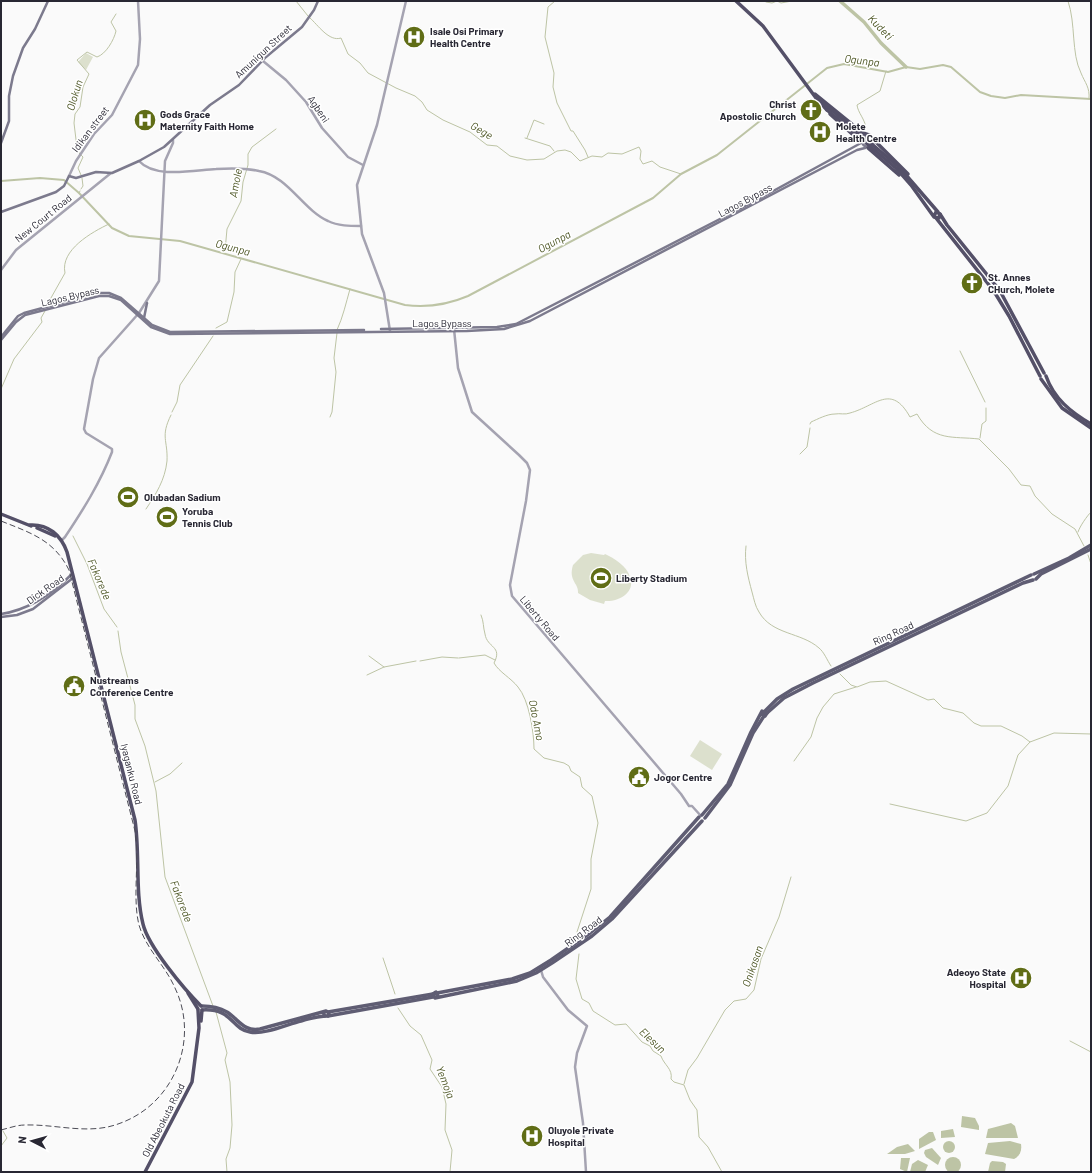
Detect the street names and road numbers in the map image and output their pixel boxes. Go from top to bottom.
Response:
street label: Amunigun Street [232,21,294,80]
street label: Agbeni [306,93,332,125]
street label: Idikan street [69,103,111,154]
street label: Lagos Bypass [716,181,774,219]
street label: New Court Road [12,191,74,245]
street label: Lagos Bypass [40,283,100,309]
street label: Lagos Bypass [412,317,472,329]
street label: Dick Road [24,572,66,606]
street label: Liberty Road [518,593,562,643]
street label: Ring Road [871,618,915,648]
street label: Iyaganku Road [119,742,145,806]
street label: Ring Road [562,913,604,949]
street label: Old Abeokuta Road [139,1081,187,1159]

